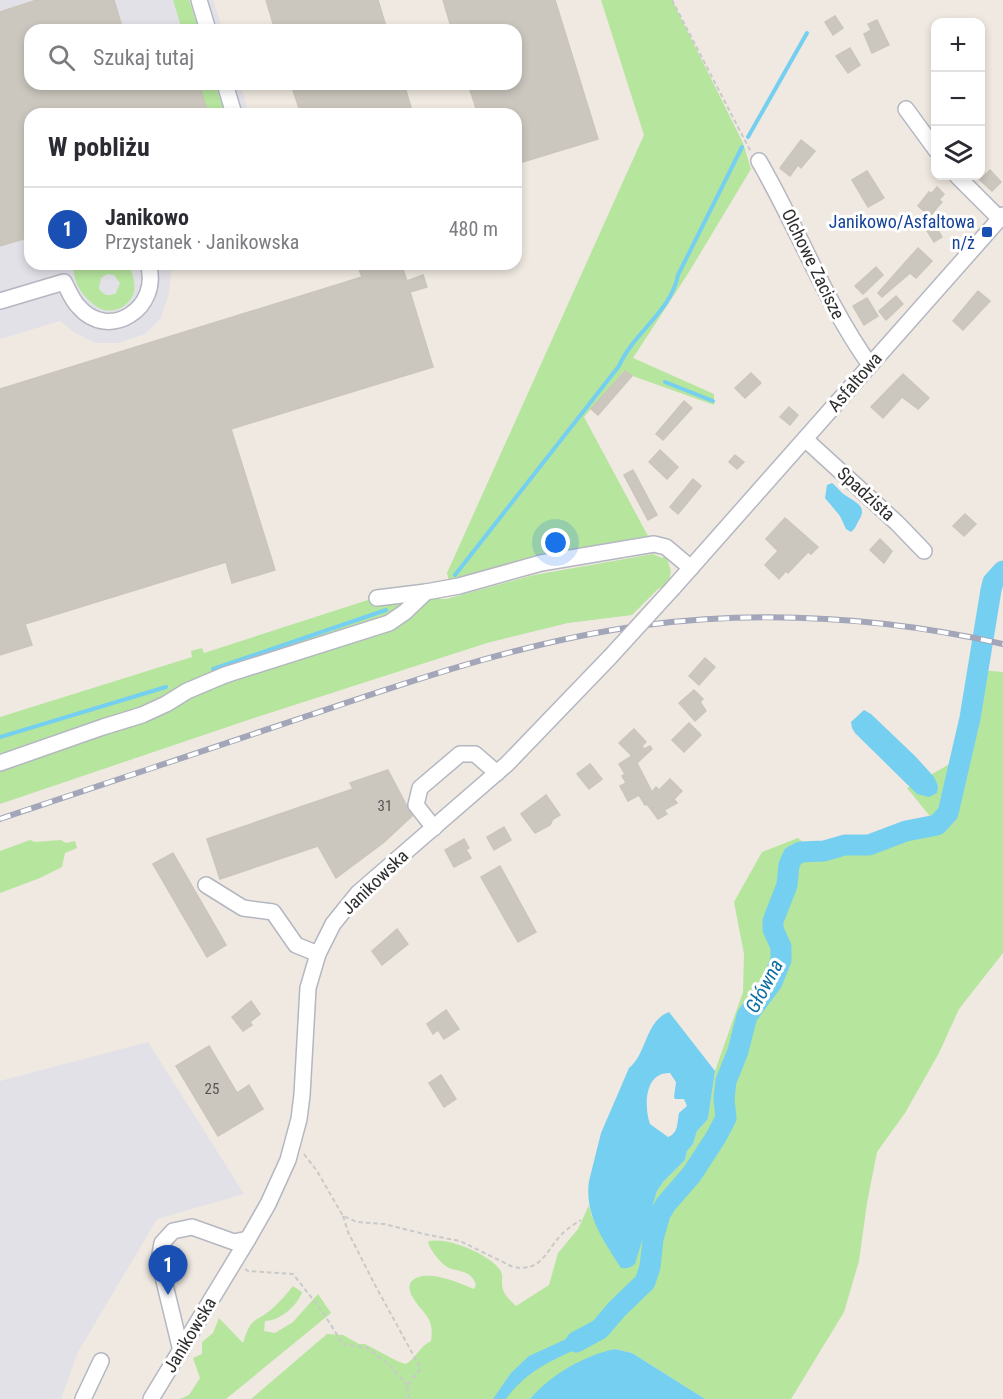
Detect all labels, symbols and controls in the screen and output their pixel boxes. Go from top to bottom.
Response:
map controls [931,18,985,180]
button: + [931,18,985,72]
search box [24,24,522,90]
icon: search [45,41,78,74]
text: Szukaj tutaj [93,45,194,70]
button: − [931,72,985,126]
button: layers [931,126,985,180]
text: W pobliżu [48,132,150,162]
text: Janikowo [105,205,189,230]
street label: Olchowe Zacisze [778,205,849,322]
place label: Janikowo/Asfaltowa n/ż [829,211,975,253]
text: 1 [62,217,73,241]
text: 480 m [449,217,498,241]
marker: Janikowo/Asfaltowa n/ż [980,225,994,239]
text: Przystanek · Janikowska [105,230,299,254]
street label: Asfaltowa [823,348,886,416]
street label: Spadzista [833,462,899,525]
your location [541,528,570,557]
house number: 31 [378,797,392,815]
street label: Janikowska [337,845,412,918]
water label: Główna [740,955,788,1017]
house number: 25 [205,1080,219,1098]
pin: 1 [148,1246,188,1295]
street label: Janikowska [159,1293,220,1376]

